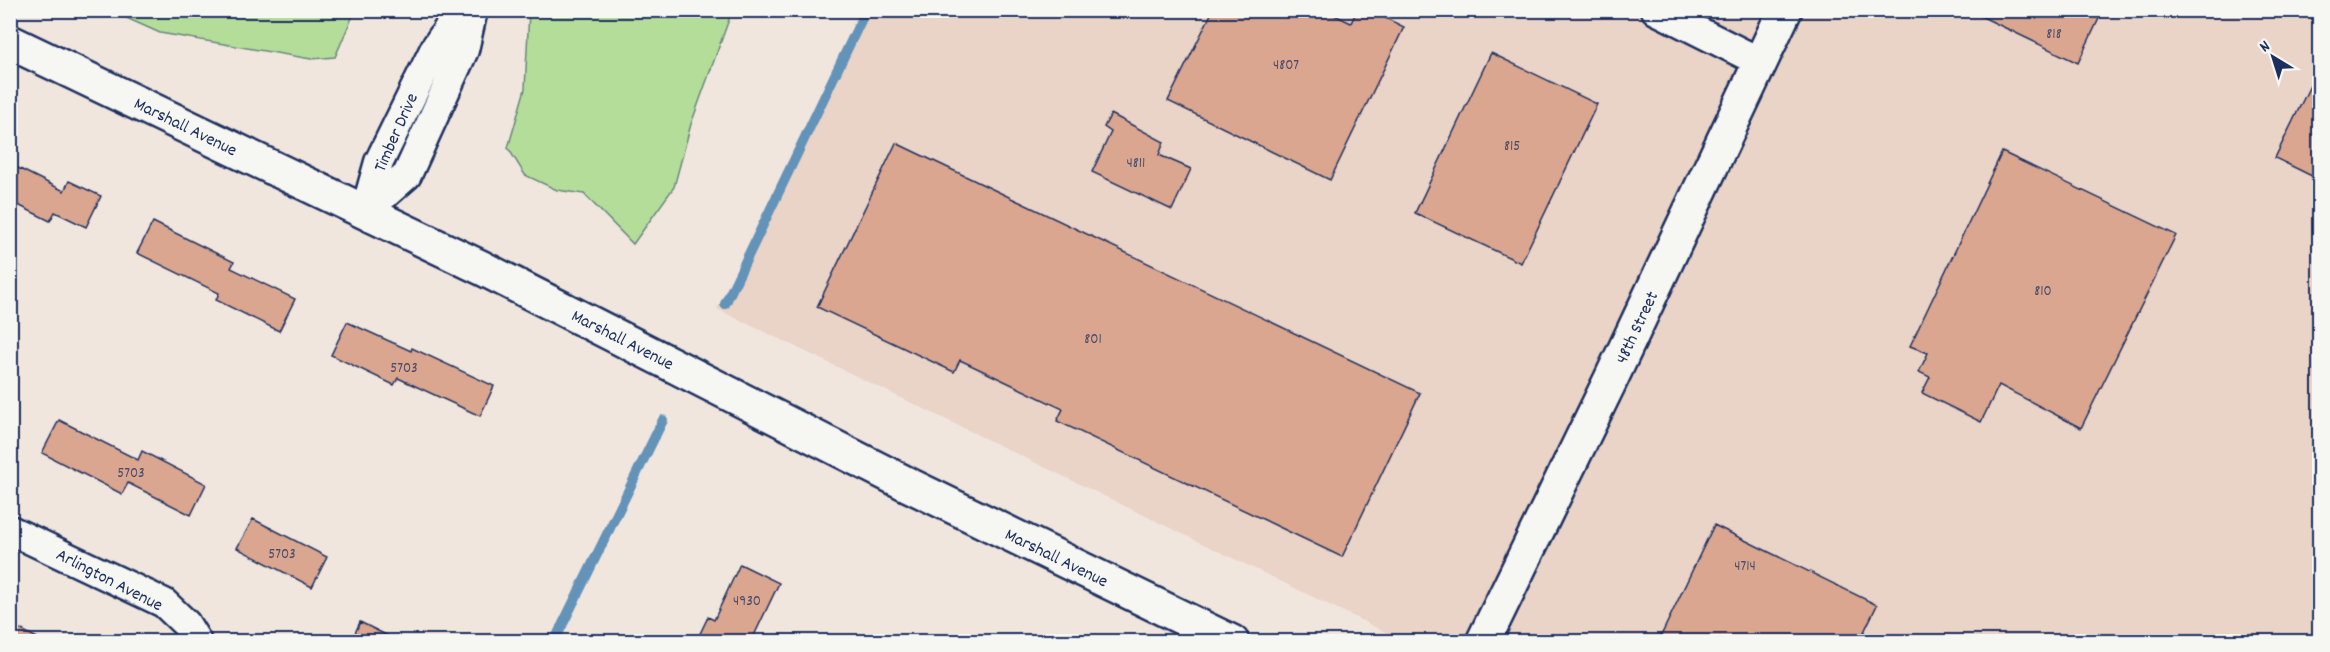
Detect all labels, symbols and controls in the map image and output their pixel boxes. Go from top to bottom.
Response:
house number: 818 [2046,24,2062,46]
north arrow [2243,27,2303,87]
text: N [2255,36,2276,59]
house number: 4807 [1273,55,1299,77]
street label: Timber Drive [369,89,426,176]
street label: Marshall Avenue [129,92,241,164]
house number: 815 [1504,136,1520,158]
house number: 4811 [1127,153,1145,175]
house number: 810 [2034,281,2052,303]
street label: 48th Street [1611,287,1666,368]
street label: Marshall Avenue [566,305,677,378]
house number: 801 [1084,329,1102,351]
house number: 5703 [390,358,418,380]
house number: 5703 [117,463,145,485]
street label: Marshall Avenue [1000,523,1112,595]
street label: Arlington Avenue [51,544,167,619]
house number: 5703 [268,544,296,566]
house number: 4714 [1734,556,1756,578]
house number: 4930 [733,591,761,613]

